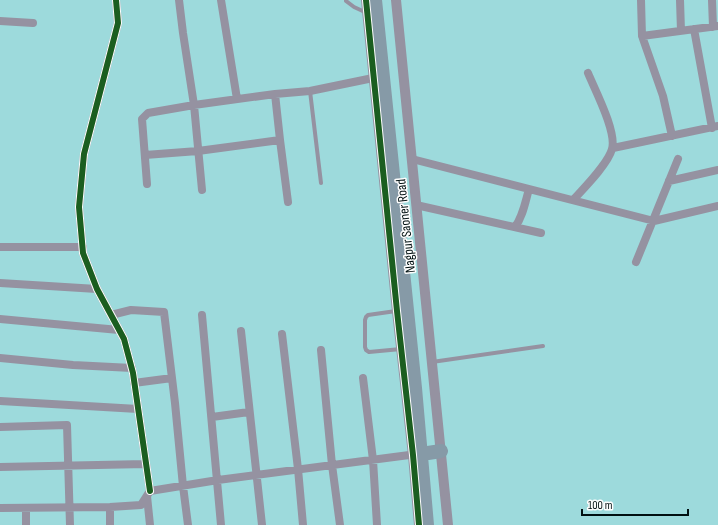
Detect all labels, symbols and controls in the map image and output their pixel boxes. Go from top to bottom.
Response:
street label: Nagpur Saoner Road [392,178,419,274]
scale bar [582,491,688,517]
text: 100 m [588,498,613,513]

